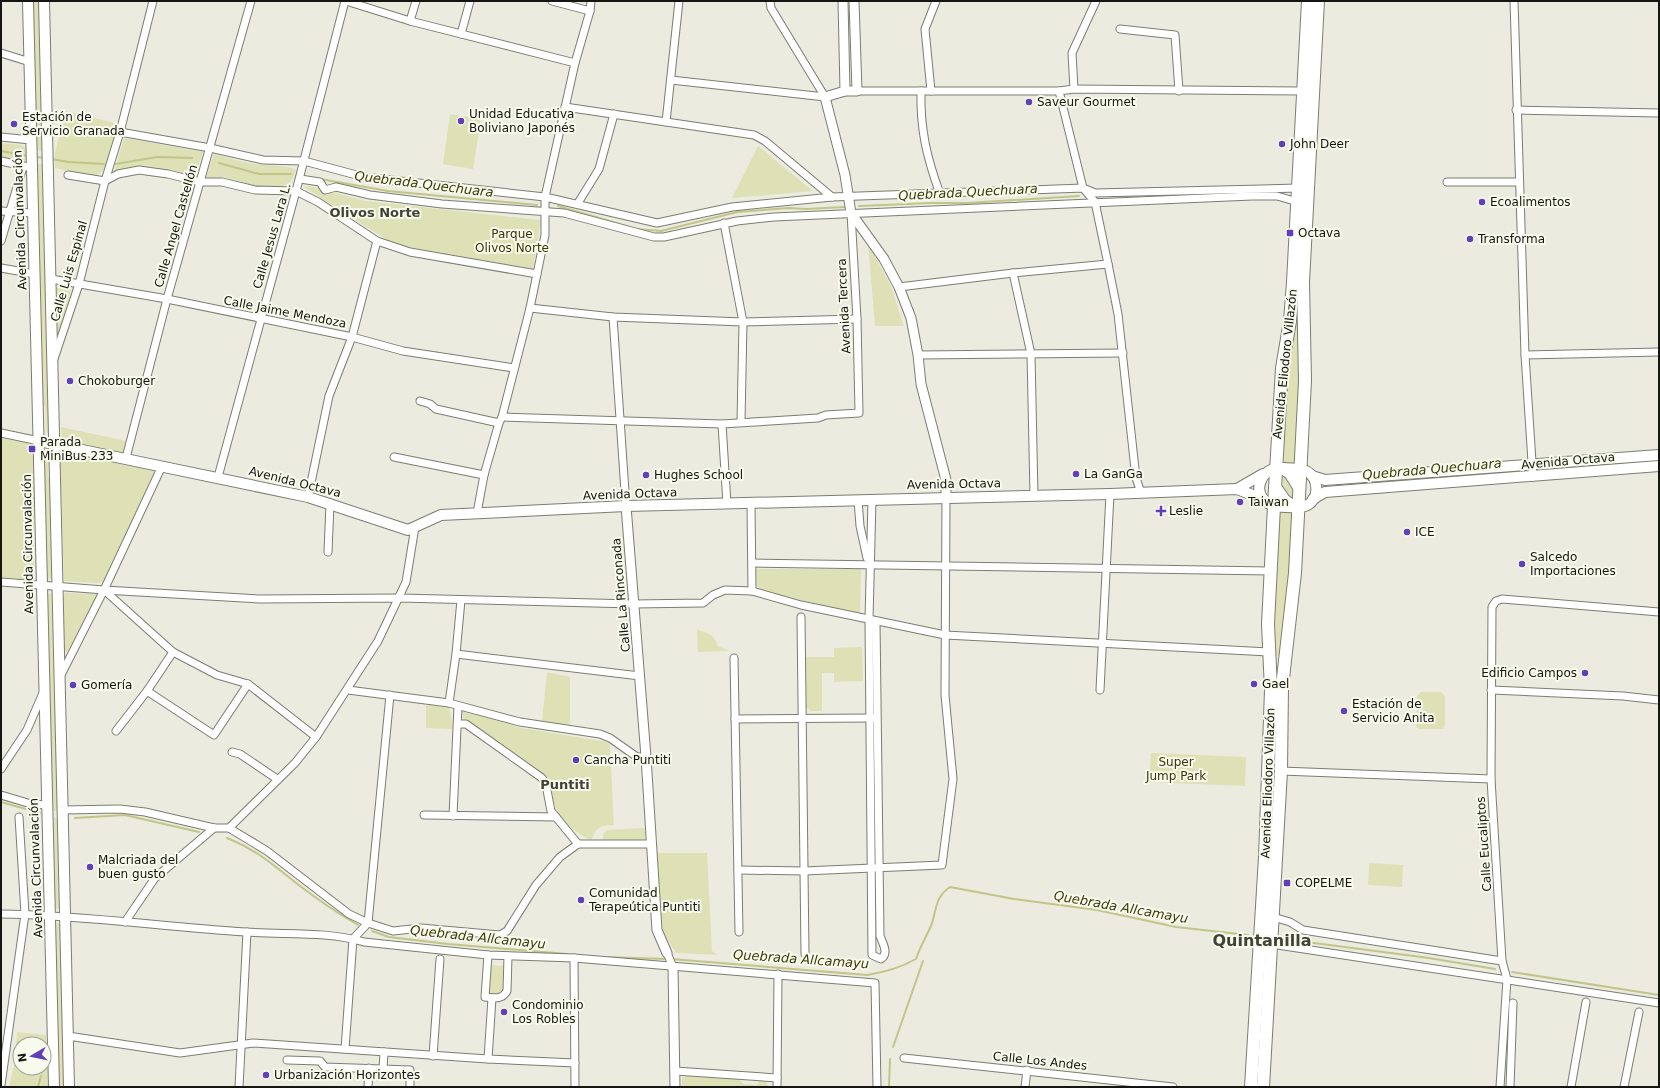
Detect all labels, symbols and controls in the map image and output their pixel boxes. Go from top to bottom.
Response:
place label: Saveur Gourmet [1037,95,1136,109]
marker: Saveur Gourmet [1024,97,1034,107]
place label: Unidad Educativa Boliviano Japonés [469,107,575,135]
place label: Estación de Servicio Granada [22,110,125,138]
marker: Unidad Educativa Boliviano Japonés [456,116,466,126]
marker: Estación de Servicio Granada [9,119,19,129]
place label: John Deer [1289,137,1349,151]
marker: John Deer [1277,139,1287,149]
street label: Avenida Circunvalación [11,150,29,290]
street label: Calle Angel Castellón [152,163,200,289]
water label: Quebrada Quechuara [354,168,494,200]
water label: Quebrada Quechuara [898,181,1038,203]
street label: Calle Jesus Lara L. [250,182,294,290]
place label: Ecoalimentos [1490,195,1571,209]
marker: Ecoalimentos [1477,197,1487,207]
district label: Olivos Norte [330,205,421,220]
street label: Calle Luis Espinal [48,219,90,323]
place label: Octava [1298,226,1341,240]
park label: Parque Olivos Norte [475,227,549,255]
marker: Octava [1285,228,1295,238]
place label: Transforma [1477,232,1545,246]
marker: Transforma [1465,234,1475,244]
street label: Avenida Tercera [835,258,853,354]
street label: Avenida Eliodoro Villazón [1270,288,1300,440]
street label: Calle Jaime Mendoza [222,293,348,331]
place label: Chokoburger [78,374,155,388]
marker: Chokoburger [65,376,75,386]
place label: Parada MiniBus 233 [40,435,113,463]
marker: Parada MiniBus 233 [27,444,37,454]
street label: Avenida Octava [1520,450,1616,472]
water label: Quebrada Quechuara [1362,455,1502,483]
street label: Avenida Octava [248,464,342,500]
place label: La GanGa [1084,467,1143,481]
place label: Hughes School [654,468,743,482]
marker: La GanGa [1071,469,1081,479]
marker: Hughes School [641,470,651,480]
street label: Avenida Circunvalación [20,474,36,614]
street label: Avenida Octava [907,476,1001,492]
street label: Avenida Octava [583,485,677,503]
place label: Taiwan [1247,495,1289,509]
marker: Taiwan [1235,497,1245,507]
place label: Leslie [1169,504,1203,518]
marker: Leslie [1156,506,1166,516]
place label: ICE [1415,525,1435,539]
marker: ICE [1402,527,1412,537]
street label: Calle La Rinconada [609,537,633,653]
place label: Salcedo Importaciones [1530,550,1616,578]
marker: Salcedo Importaciones [1517,559,1527,569]
place label: Edificio Campos [1481,666,1577,680]
marker: Edificio Campos [1580,668,1590,678]
place label: Gael [1262,677,1289,691]
place label: Gomería [81,678,132,692]
marker: Gael [1249,679,1259,689]
marker: Gomería [68,680,78,690]
place label: Estación de Servicio Anita [1352,697,1435,725]
marker: Estación de Servicio Anita [1339,706,1349,716]
street label: Avenida Eliodoro Villazón [1258,707,1278,859]
place label: Cancha Puntiti [584,753,671,767]
marker: Cancha Puntiti [571,755,581,765]
park label: Super Jump Park [1145,755,1206,783]
district label: Puntiti [540,777,590,792]
street label: Calle Eucaliptos [1474,796,1494,892]
street label: Avenida Circunvalación [27,798,45,938]
place label: Malcriada del buen gusto [98,853,178,881]
marker: Malcriada del buen gusto [85,862,95,872]
place label: COPELME [1295,876,1352,890]
marker: COPELME [1282,878,1292,888]
place label: Comunidad Terapeútica Puntiti [588,886,701,914]
water label: Quebrada Allcamayu [1053,888,1189,926]
marker: Comunidad Terapeútica Puntiti [576,895,586,905]
water label: Quebrada Allcamayu [409,922,547,952]
district label: Quintanilla [1213,931,1311,950]
water label: Quebrada Allcamayu [733,947,869,971]
place label: Condominio Los Robles [512,998,584,1026]
marker: Condominio Los Robles [499,1007,509,1017]
north arrow [12,1036,52,1076]
street label: Calle Los Andes [992,1049,1088,1073]
text: N [15,1052,30,1063]
place label: Urbanización Horizontes [274,1068,420,1082]
marker: Urbanización Horizontes [261,1070,271,1080]

